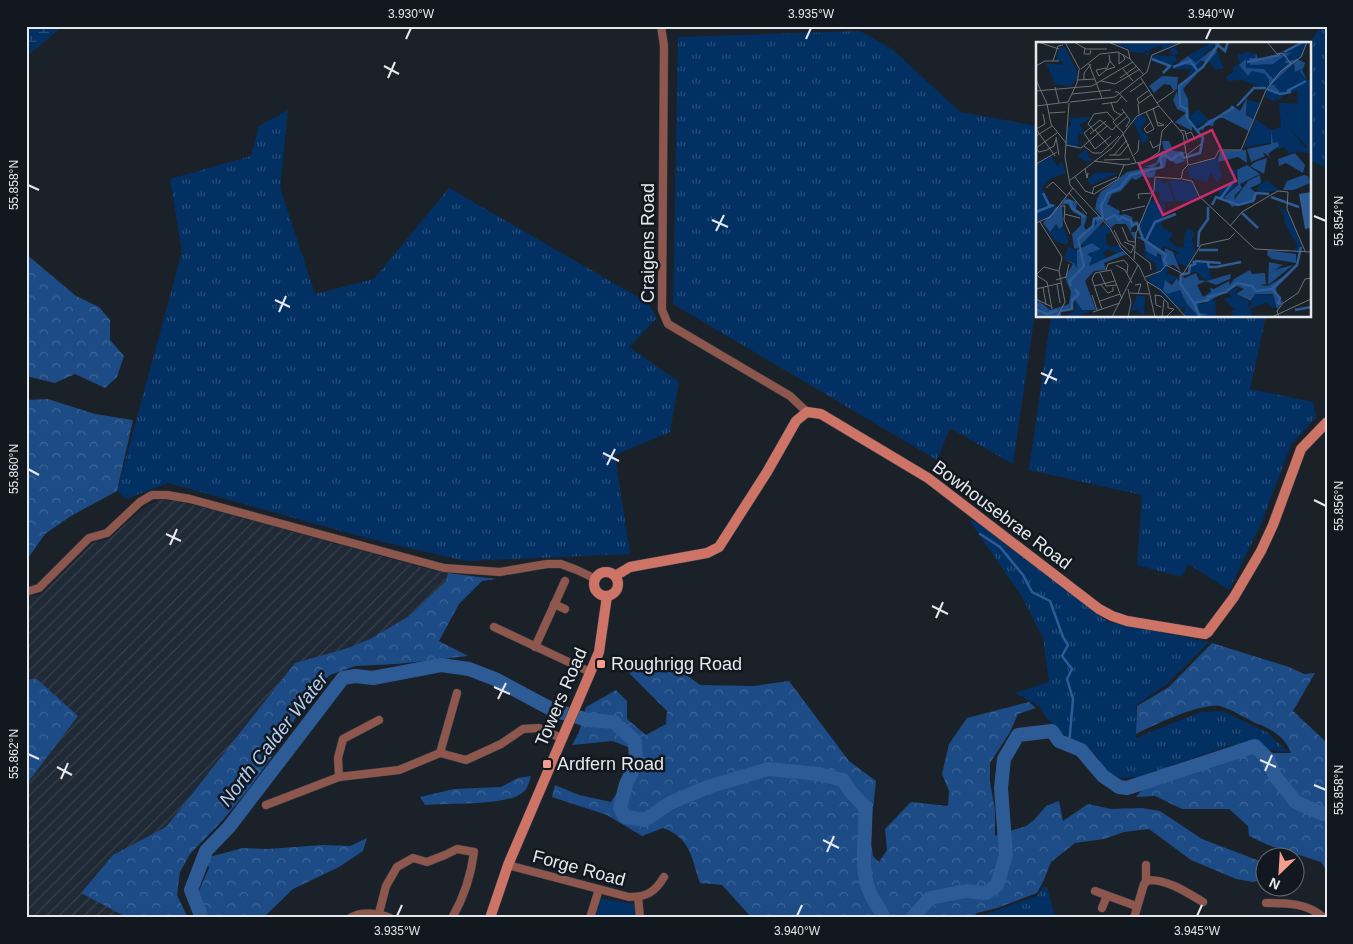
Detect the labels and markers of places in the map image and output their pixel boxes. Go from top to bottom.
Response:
place label: Roughrigg Road [611,654,742,674]
marker: Roughrigg Road [595,658,607,670]
place label: Ardfern Road [557,754,664,774]
marker: Ardfern Road [541,758,553,770]

